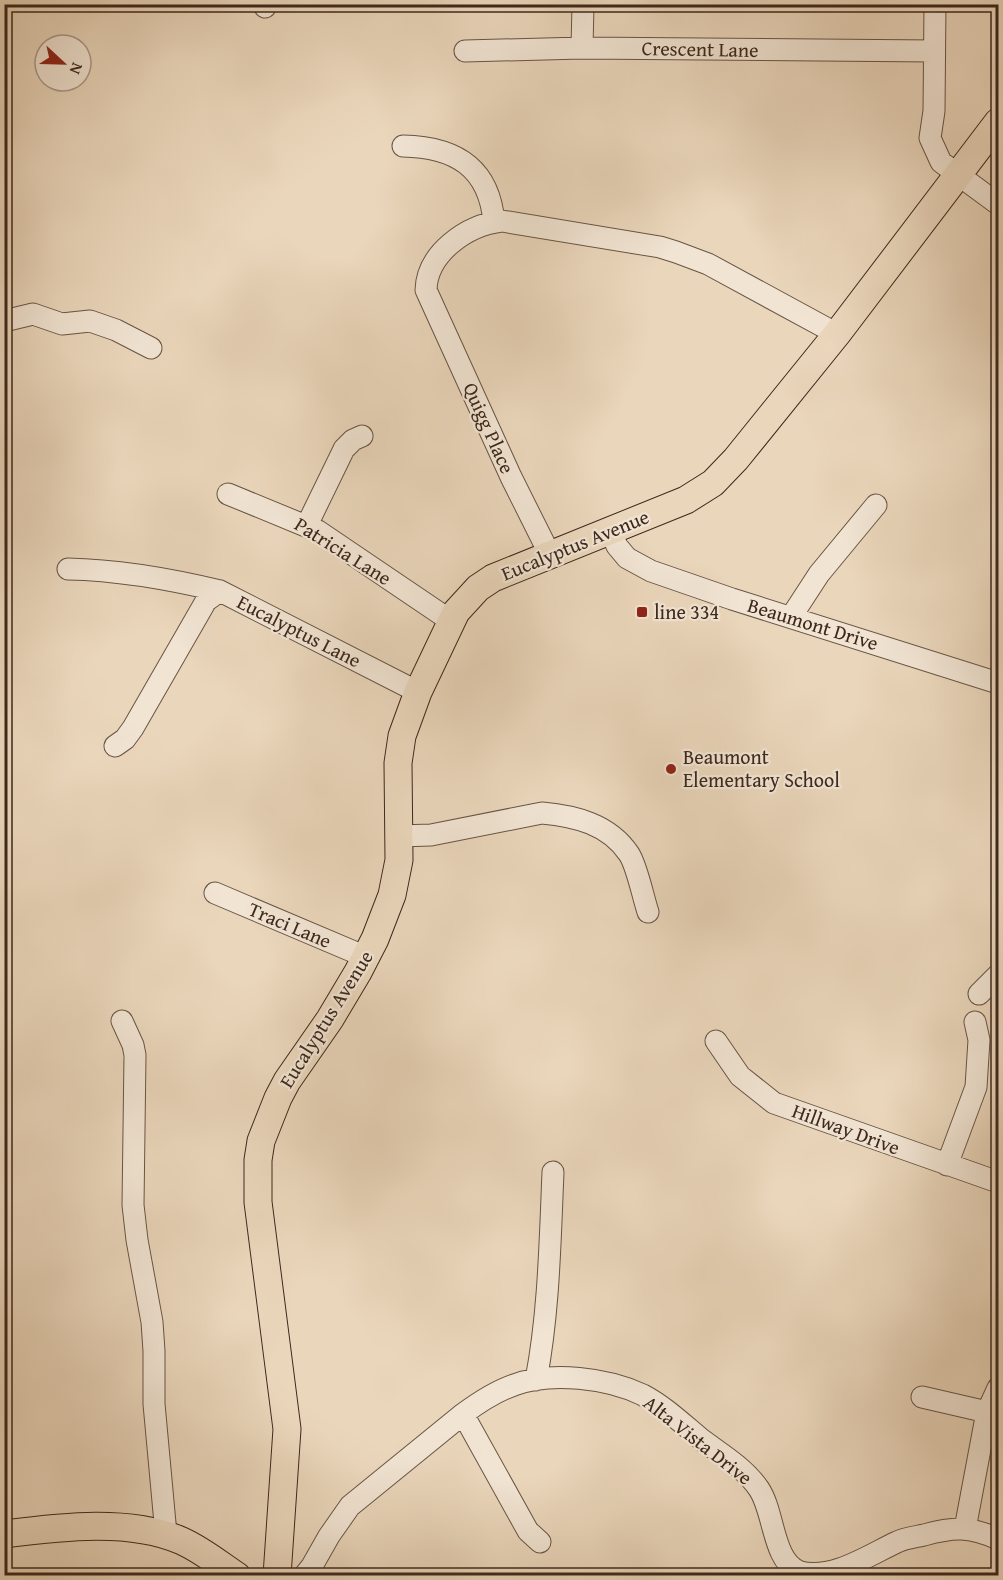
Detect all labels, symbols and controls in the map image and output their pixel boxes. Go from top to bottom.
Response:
north arrow [33,33,93,93]
street label: Crescent Lane [641,33,759,64]
text: N [64,59,90,78]
street label: Quigg Place [456,378,522,478]
street label: Eucalyptus Avenue [496,502,653,587]
street label: Patricia Lane [289,509,397,592]
street label: Eucalyptus Lane [232,587,366,674]
street label: Beaumont Drive [744,590,882,657]
place label: line 334 [654,597,719,626]
marker: line 334 [635,605,649,619]
place label: Beaumont Elementary School [683,742,840,794]
marker: Beaumont Elementary School [664,762,678,776]
street label: Traci Lane [244,894,336,955]
street label: Eucalyptus Avenue [272,944,380,1093]
street label: Hillway Drive [788,1096,904,1161]
street label: Alta Vista Drive [638,1388,759,1491]

